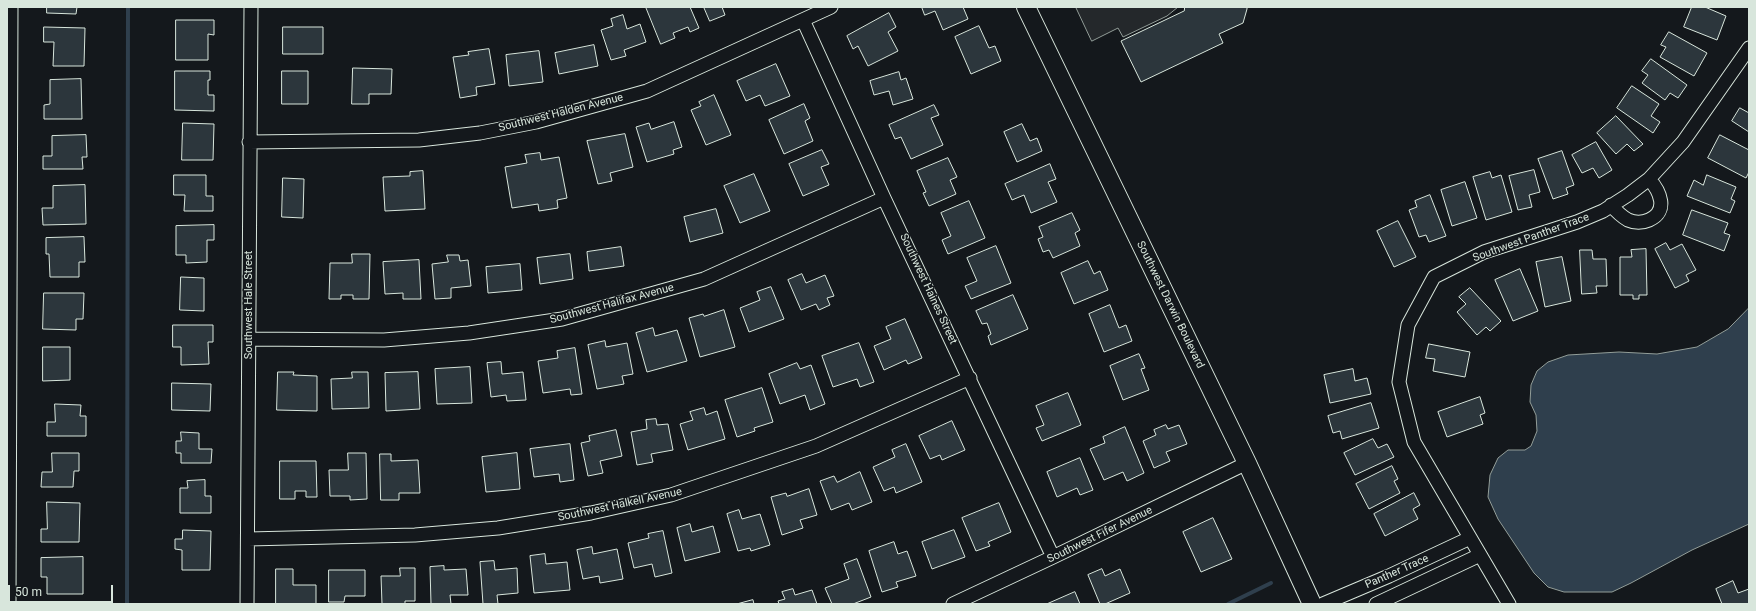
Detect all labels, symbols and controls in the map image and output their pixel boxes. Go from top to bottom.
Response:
street label: Southwest Halden Avenue [497,91,625,135]
street label: Southwest Panther Trace [1471,211,1591,265]
street label: Southwest Haines Street [897,232,959,346]
street label: Southwest Darwin Boulevard [1133,239,1207,371]
street label: Southwest Hale Street [242,251,256,359]
street label: Southwest Halifax Avenue [549,281,675,327]
street label: Southwest Halkell Avenue [557,485,683,525]
street label: Southwest Fifer Avenue [1045,504,1155,566]
street label: Panther Trace [1363,552,1431,592]
scale bar [10,577,115,603]
text: 50 m [15,585,42,599]

